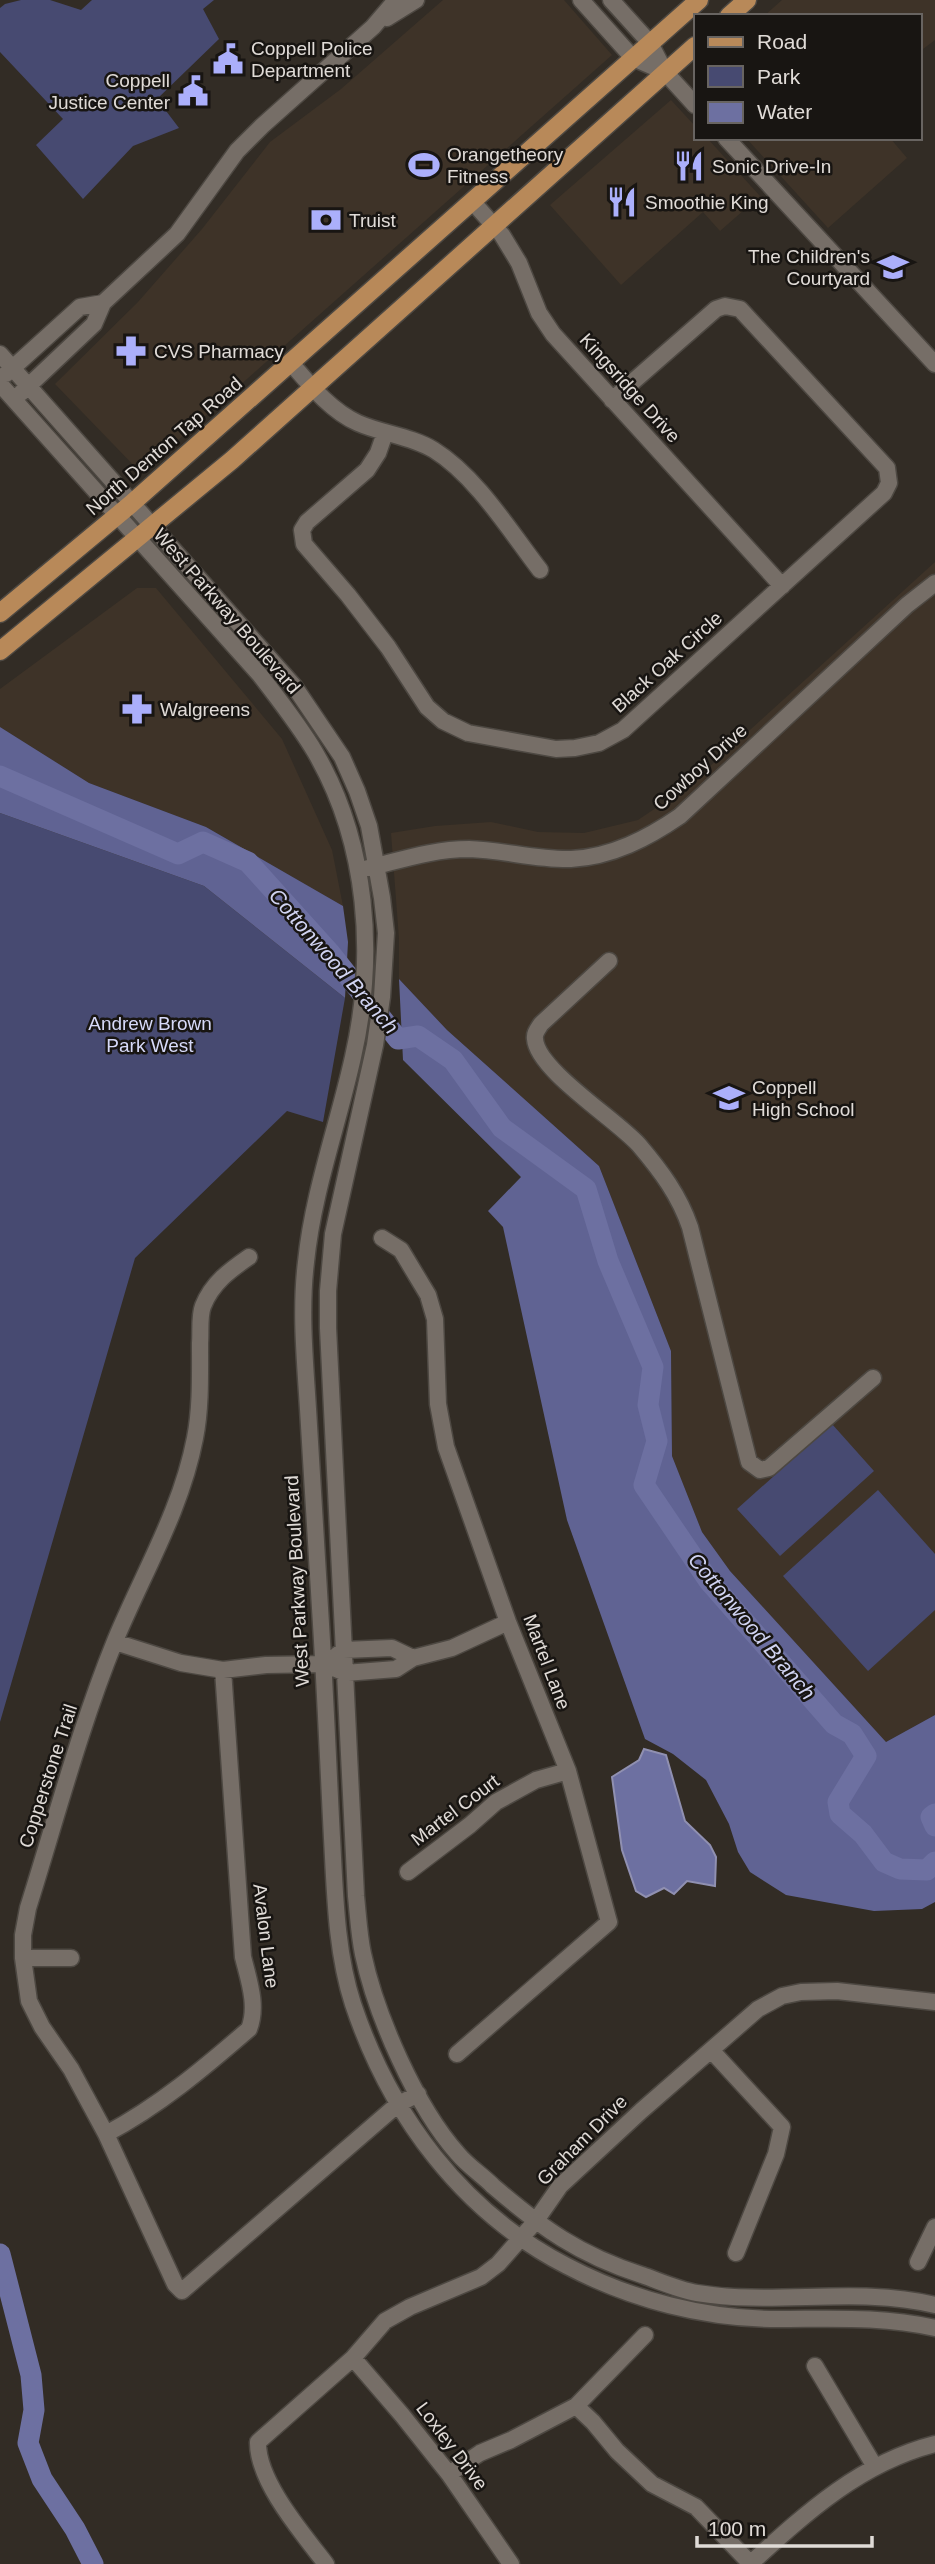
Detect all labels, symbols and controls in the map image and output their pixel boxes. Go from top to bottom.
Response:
legend [694,14,921,140]
text: Road [757,30,807,53]
place label: Coppell Police Department [251,38,372,81]
public building icon: Coppell Police Department [211,42,245,76]
text: Park [757,65,801,88]
place label: Coppell Justice Center [49,70,171,113]
public building icon: Coppell Justice Center [176,74,210,108]
text: Water [757,100,812,123]
place label: Orangetheory Fitness [447,144,564,187]
sports icon: Orangetheory Fitness [407,148,441,182]
restaurant icon: Sonic Drive-In [672,149,706,183]
place label: Sonic Drive-In [712,156,831,177]
restaurant icon: Smoothie King [605,185,639,219]
place label: Smoothie King [645,192,769,213]
bank icon: Truist [309,203,343,237]
place label: Truist [349,210,397,231]
place label: The Children's Courtyard [748,246,870,289]
school or university icon: The Children's Courtyard [876,250,910,284]
street label: Kingsridge Drive [576,329,684,447]
pharmacy icon: CVS Pharmacy [114,334,148,368]
place label: CVS Pharmacy [154,341,284,362]
street label: North Denton Tap Road [82,373,246,519]
street label: West Parkway Boulevard [150,524,304,698]
street label: Black Oak Circle [608,607,726,717]
pharmacy icon: Walgreens [120,692,154,726]
place label: Walgreens [160,699,250,720]
street label: Cowboy Drive [649,720,751,814]
water label: Cottonwood Branch [265,884,403,1038]
park label: Andrew Brown Park West [88,1013,212,1056]
place label: Coppell High School [752,1077,854,1120]
school or university icon: Coppell High School [712,1081,746,1115]
street label: West Parkway Boulevard [281,1475,313,1687]
water label: Cottonwood Branch [684,1548,820,1704]
street label: Martel Lane [519,1611,575,1713]
street label: Copperstone Trail [15,1701,81,1851]
street label: Martel Court [407,1770,504,1850]
street label: Avalon Lane [249,1882,283,1990]
street label: Graham Drive [533,2091,631,2189]
street label: Loxley Drive [412,2398,492,2494]
scale bar [697,2504,872,2548]
text: 100 m [708,2517,766,2540]

